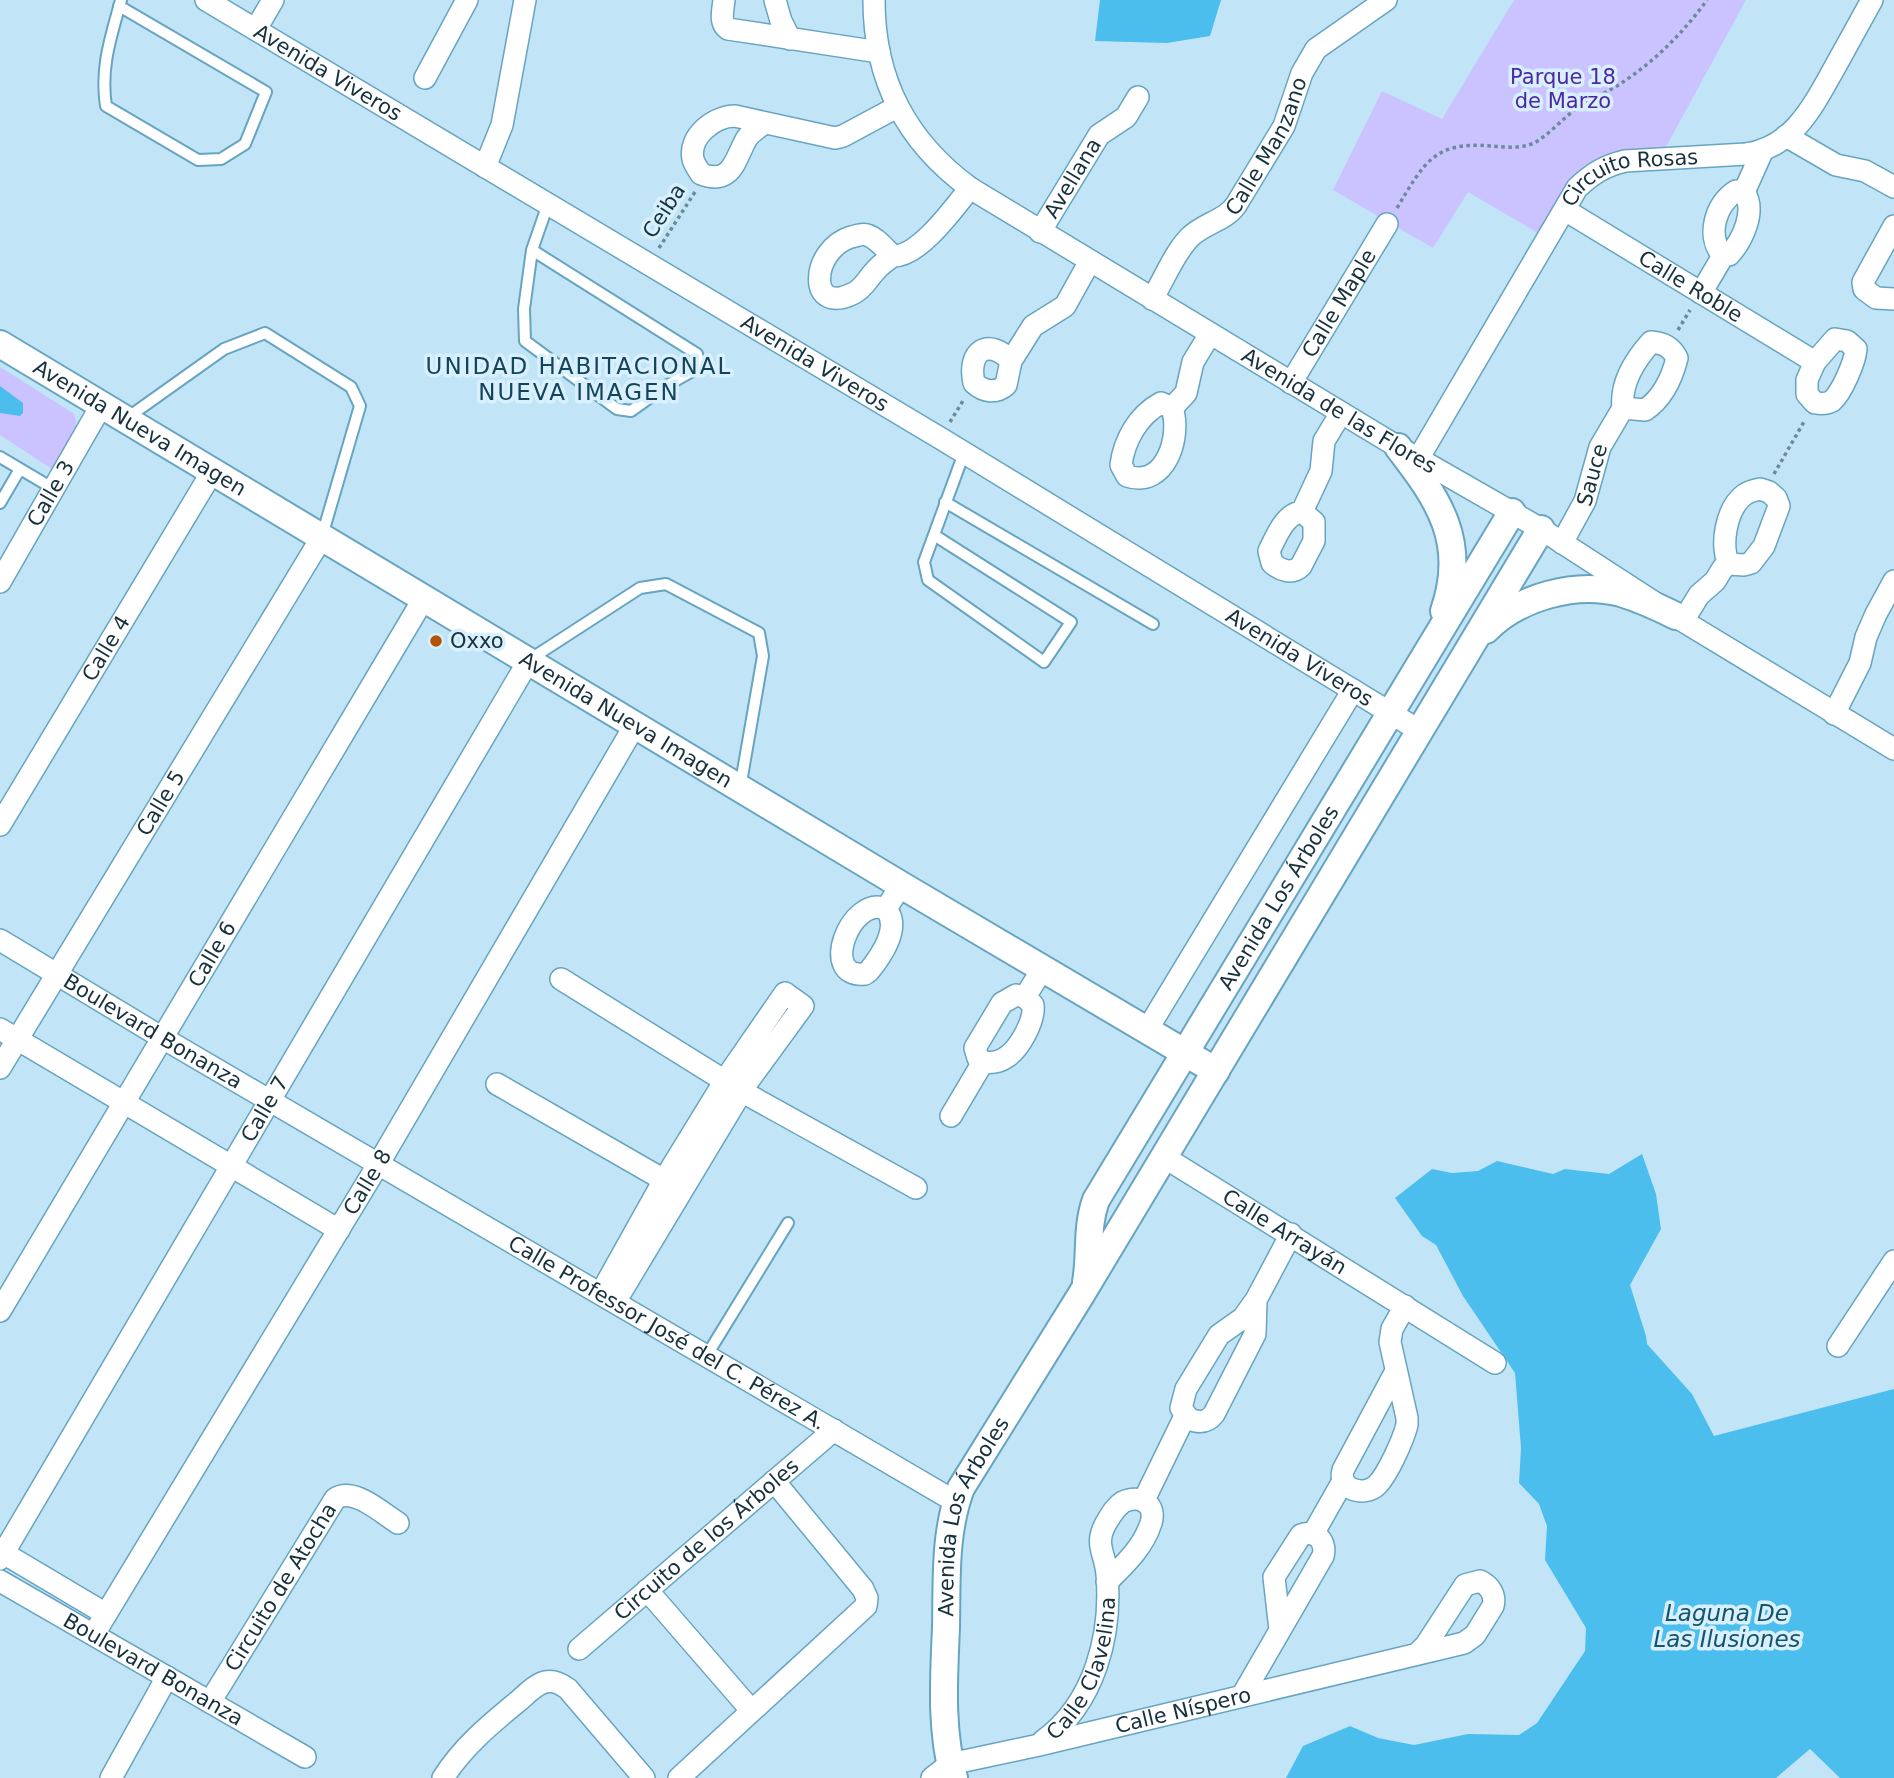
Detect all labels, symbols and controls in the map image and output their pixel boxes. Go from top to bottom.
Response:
street label: Avenida Viveros [250,20,406,126]
park label: Parque 18 de Marzo [1510,65,1616,113]
street label: Calle Manzano [1220,74,1312,220]
street label: Avellana [1039,134,1106,223]
street label: Circuito Rosas [1557,145,1699,211]
street label: Ceiba [638,179,690,243]
street label: Calle Maple [1297,245,1381,362]
street label: Calle Roble [1634,246,1747,327]
street label: Avenida Viveros [737,310,893,417]
street label: Avenida de las Flores [1237,343,1441,478]
district label: UNIDAD HABITACIONAL NUEVA IMAGEN [426,353,732,405]
street label: Avenida Nueva Imagen [29,355,250,501]
street label: Sauce [1572,441,1612,509]
street label: Calle 3 [22,456,79,531]
street label: Avenida Viveros [1222,604,1377,711]
street label: Calle 4 [77,611,135,686]
place label: Oxxo [450,629,504,653]
marker: Oxxo [428,633,444,649]
street label: Avenida Nueva Imagen [515,647,736,793]
street label: Calle 5 [132,766,190,840]
street label: Avenida Los Árboles [1214,801,1344,994]
street label: Calle 6 [183,917,241,991]
street label: Boulevard Bonanza [59,969,246,1094]
street label: Calle 7 [236,1072,293,1146]
street label: Calle 8 [338,1145,396,1219]
street label: Calle Arrayán [1218,1184,1351,1280]
street label: Calle Professor José del C. Pérez A. [504,1231,830,1435]
street label: Avenida Los Árboles [934,1413,1014,1617]
street label: Circuito de los Árboles [609,1454,804,1625]
street label: Circuito de Atocha [220,1499,342,1675]
street label: Calle Clavelina [1042,1597,1120,1745]
water label: Laguna De Las Ilusiones [1653,1600,1801,1652]
street label: Boulevard Bonanza [59,1608,248,1731]
street label: Calle Níspero [1113,1683,1253,1738]

